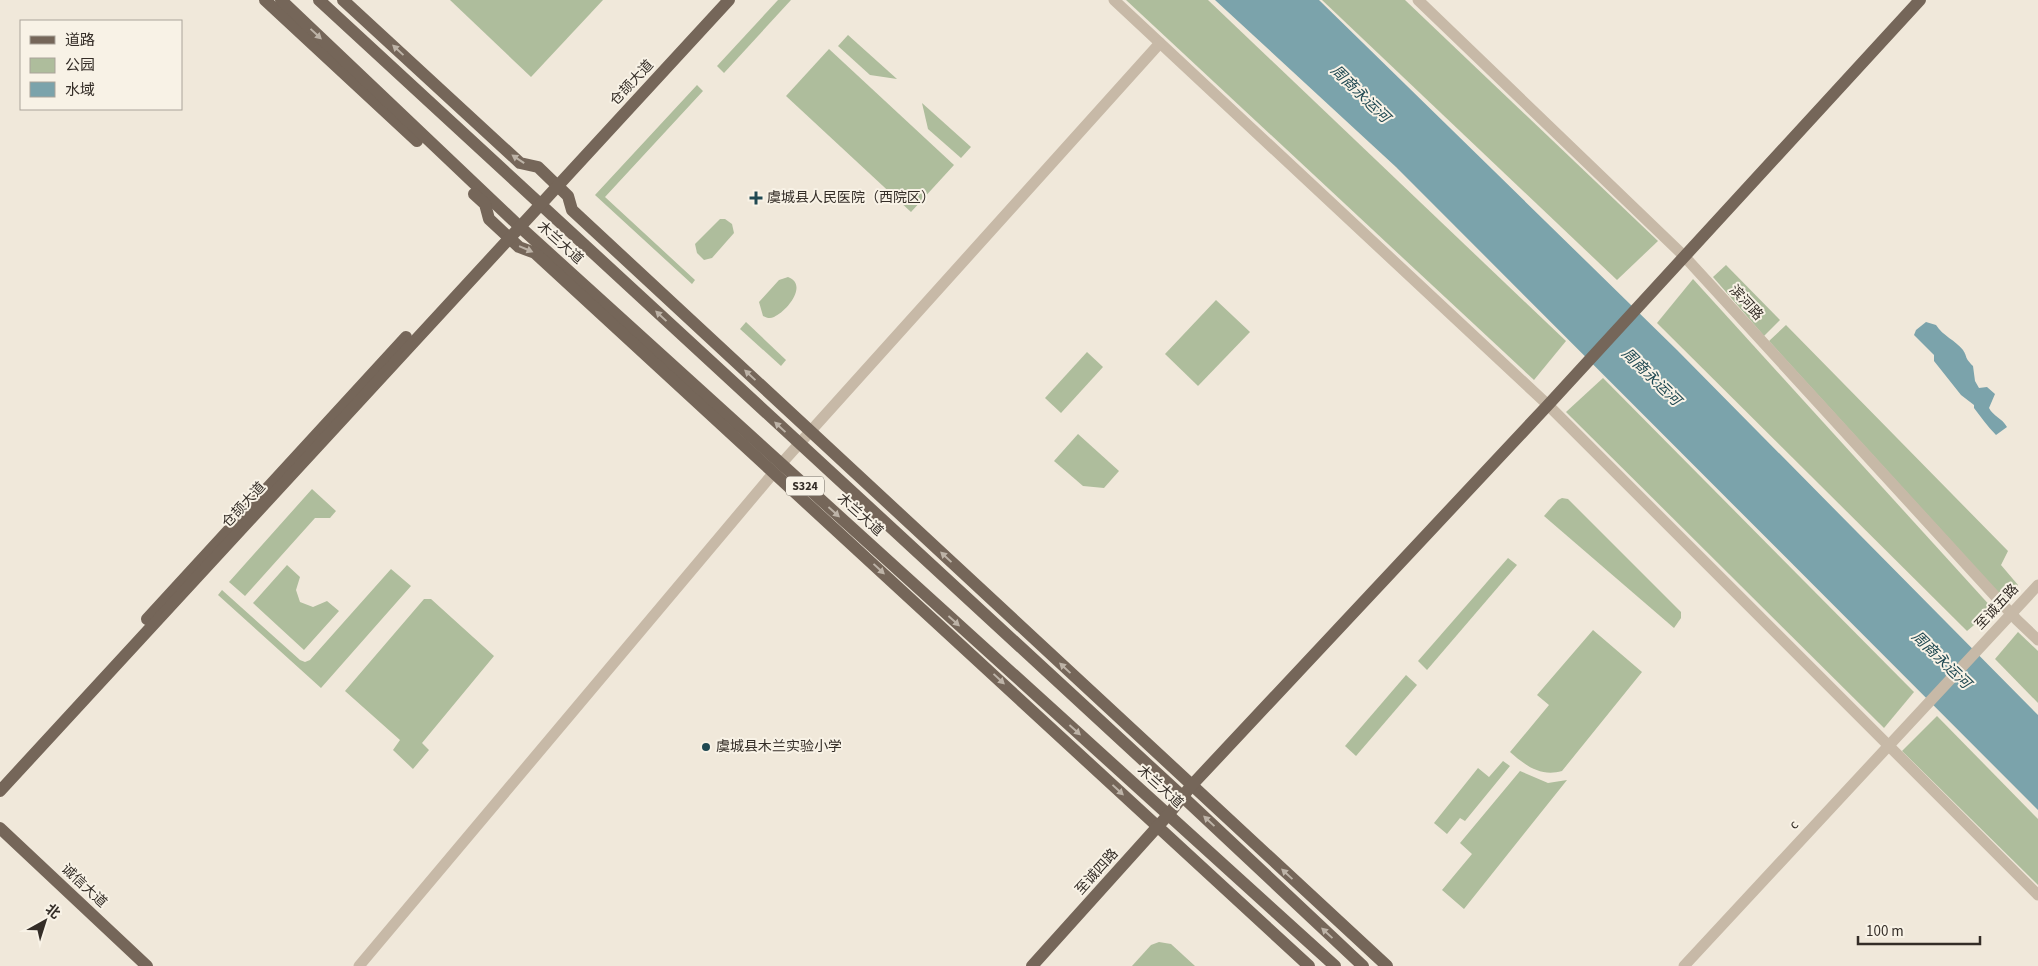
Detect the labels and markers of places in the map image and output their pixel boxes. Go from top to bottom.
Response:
place label: 虞城县人民医院（西院区） [767,188,935,208]
marker: 虞城县人民医院（西院区） [749,191,763,205]
place label: 虞城县木兰实验小学 [716,737,842,757]
marker: 虞城县木兰实验小学 [700,741,712,753]

